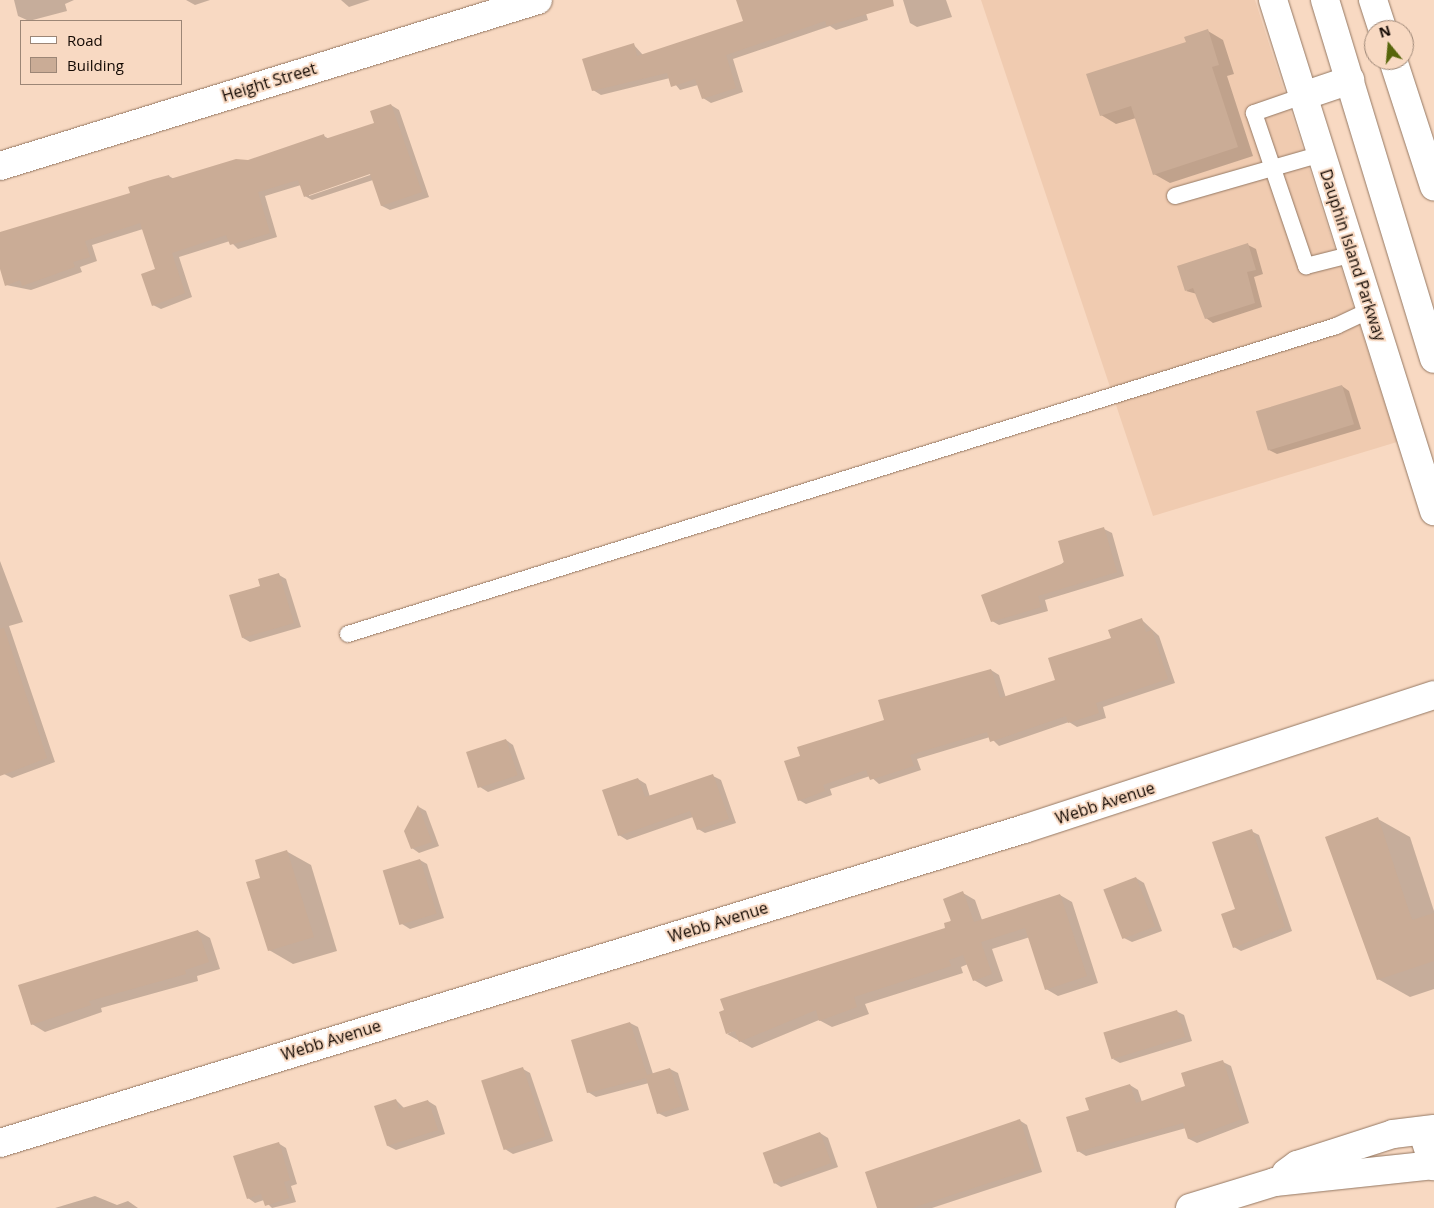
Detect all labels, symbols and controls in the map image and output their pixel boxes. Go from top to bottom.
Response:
legend [20,20,182,85]
north arrow [1364,20,1414,70]
text: N [1377,20,1393,42]
text: Road [67,30,103,50]
text: Building [67,55,124,75]
street label: Height Street [219,59,319,105]
street label: Dauphin Island Parkway [1316,167,1390,343]
street label: Webb Avenue [1053,778,1157,828]
street label: Webb Avenue [666,898,770,946]
street label: Webb Avenue [279,1016,383,1064]

